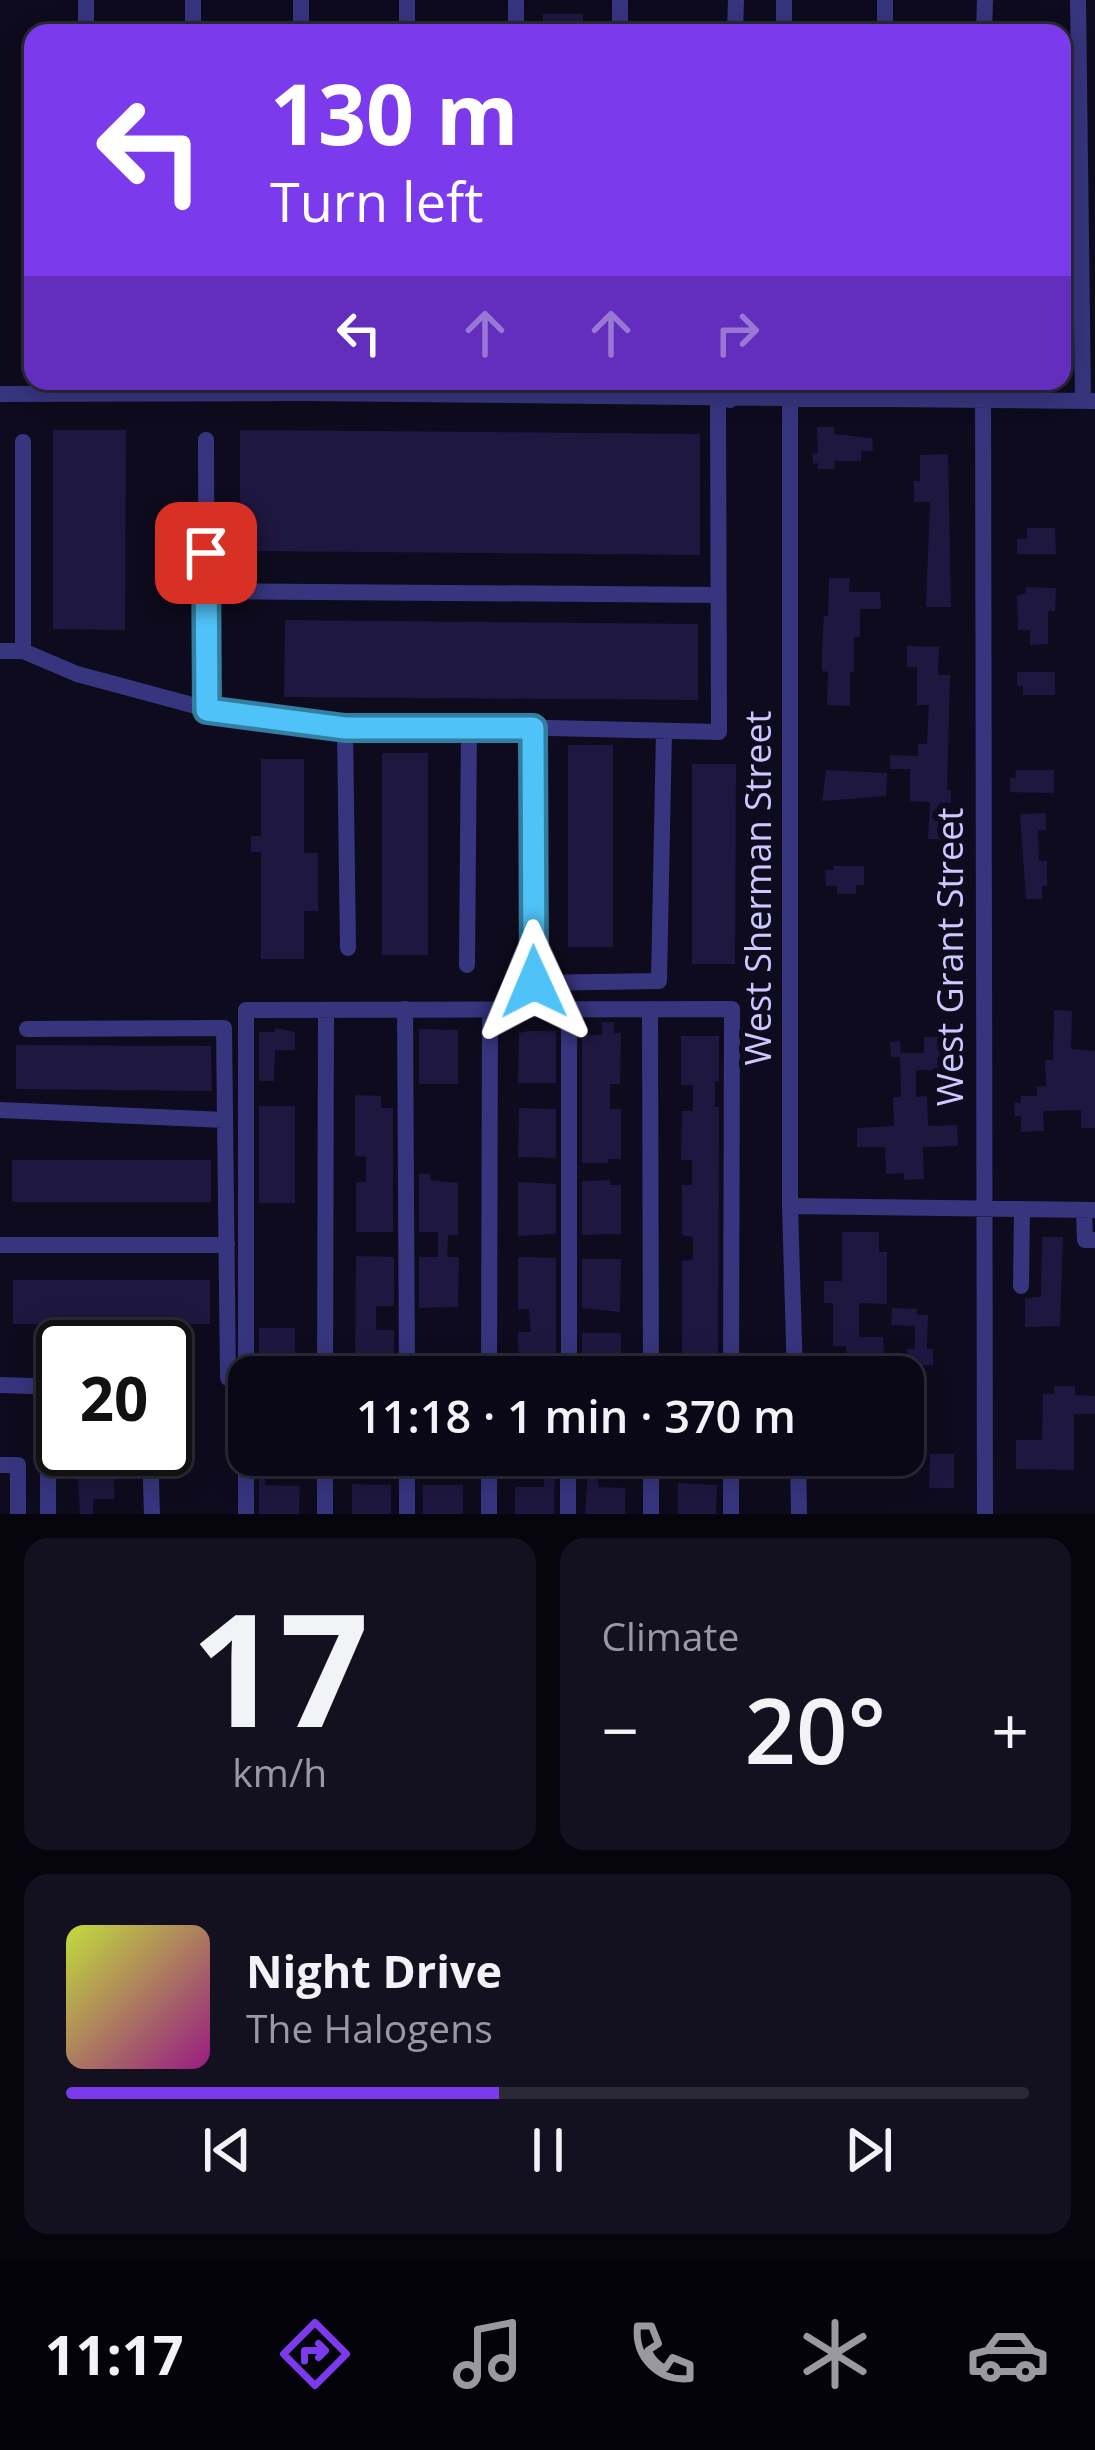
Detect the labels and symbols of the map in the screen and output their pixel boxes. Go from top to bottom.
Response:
pin [155,502,257,604]
street label: West Sherman Street [733,711,782,1065]
street label: West Grant Street [925,808,974,1106]
position arrow [471,919,597,1045]
speed limit sign: 20 [36,1320,192,1476]

